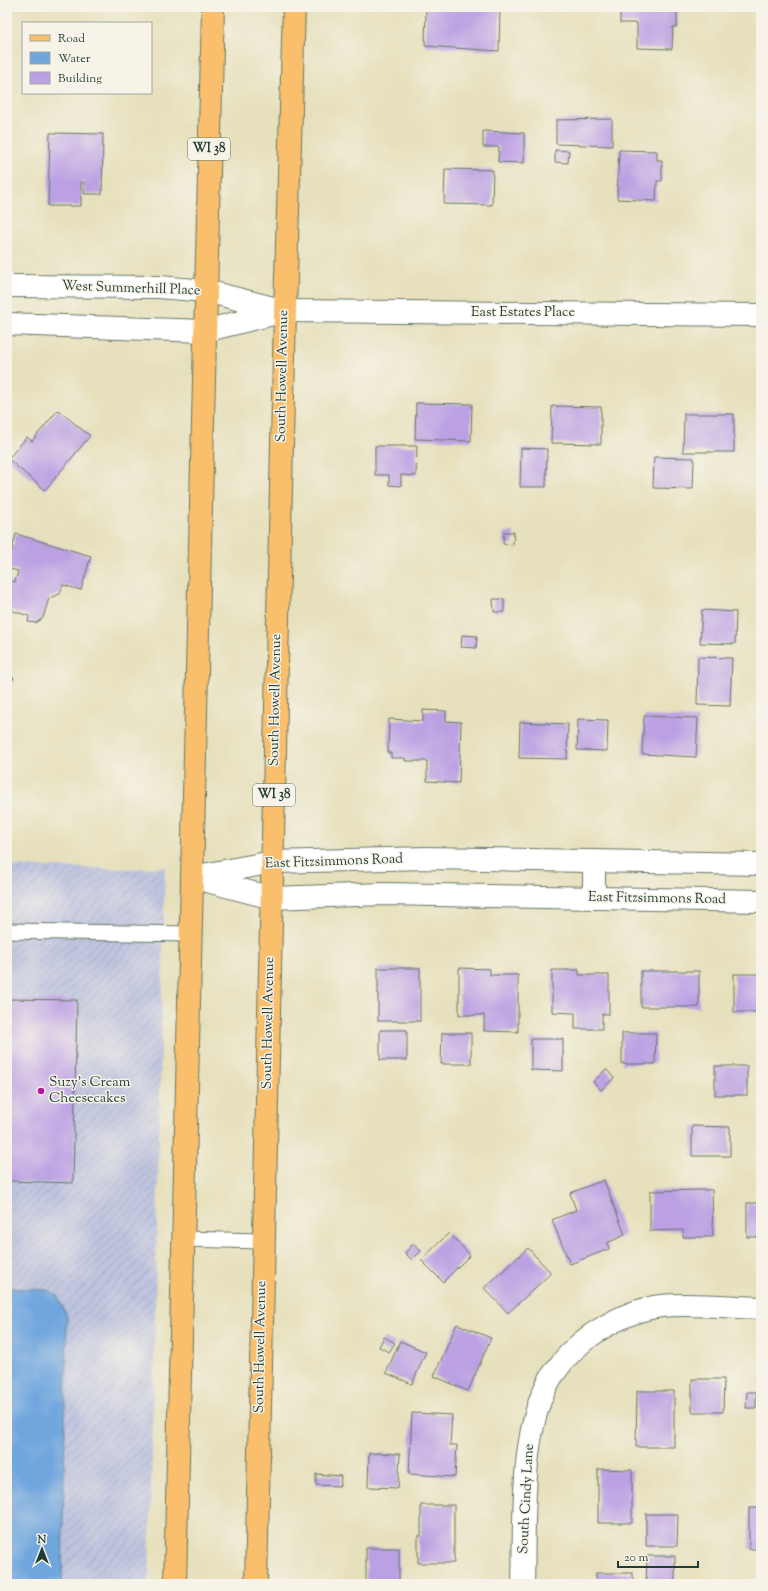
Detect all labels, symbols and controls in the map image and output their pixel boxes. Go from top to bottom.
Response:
legend [22,22,152,94]
text: Road [58,30,85,48]
text: Water [58,50,91,68]
text: Building [58,70,102,88]
road number: WI 38 [188,138,230,160]
street label: West Summerhill Place [61,277,201,301]
street label: East Estates Place [471,303,575,323]
street label: South Howell Avenue [272,310,294,442]
street label: South Howell Avenue [265,634,287,766]
road number: WI 38 [253,784,295,806]
street label: East Fitzsimmons Road [265,850,403,874]
street label: East Fitzsimmons Road [588,888,726,910]
street label: South Howell Avenue [258,957,280,1089]
place label: Suzy's Cream Cheesecakes [49,1073,131,1109]
marker: Suzy's Cream Cheesecakes [36,1086,46,1096]
street label: South Howell Avenue [250,1281,272,1413]
street label: South Cindy Lane [514,1443,540,1555]
north arrow [22,1529,62,1569]
text: N [37,1532,47,1548]
scale bar [618,1543,698,1569]
text: 20 m [624,1549,649,1567]

